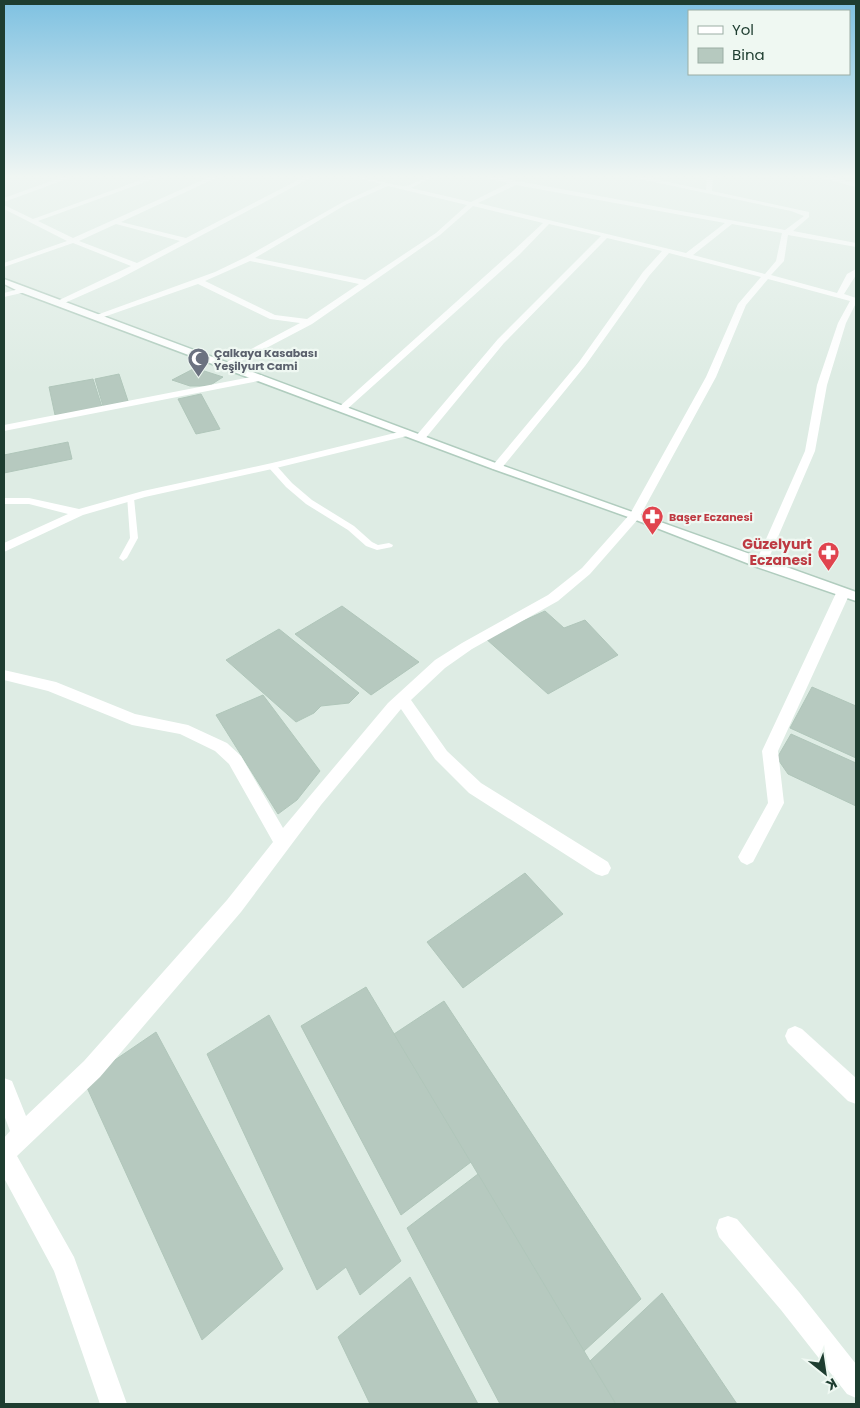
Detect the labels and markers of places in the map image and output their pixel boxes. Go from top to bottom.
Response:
place label: Çalkaya Kasabası Yeşilyurt Cami [214,345,317,374]
mosque icon: Çalkaya Kasabası Yeşilyurt Cami [186,347,210,378]
pharmacy icon: Başer Eczanesi [641,505,665,536]
place label: Başer Eczanesi [669,509,753,525]
place label: Güzelyurt Eczanesi [742,534,812,570]
pharmacy icon: Güzelyurt Eczanesi [816,540,840,571]

